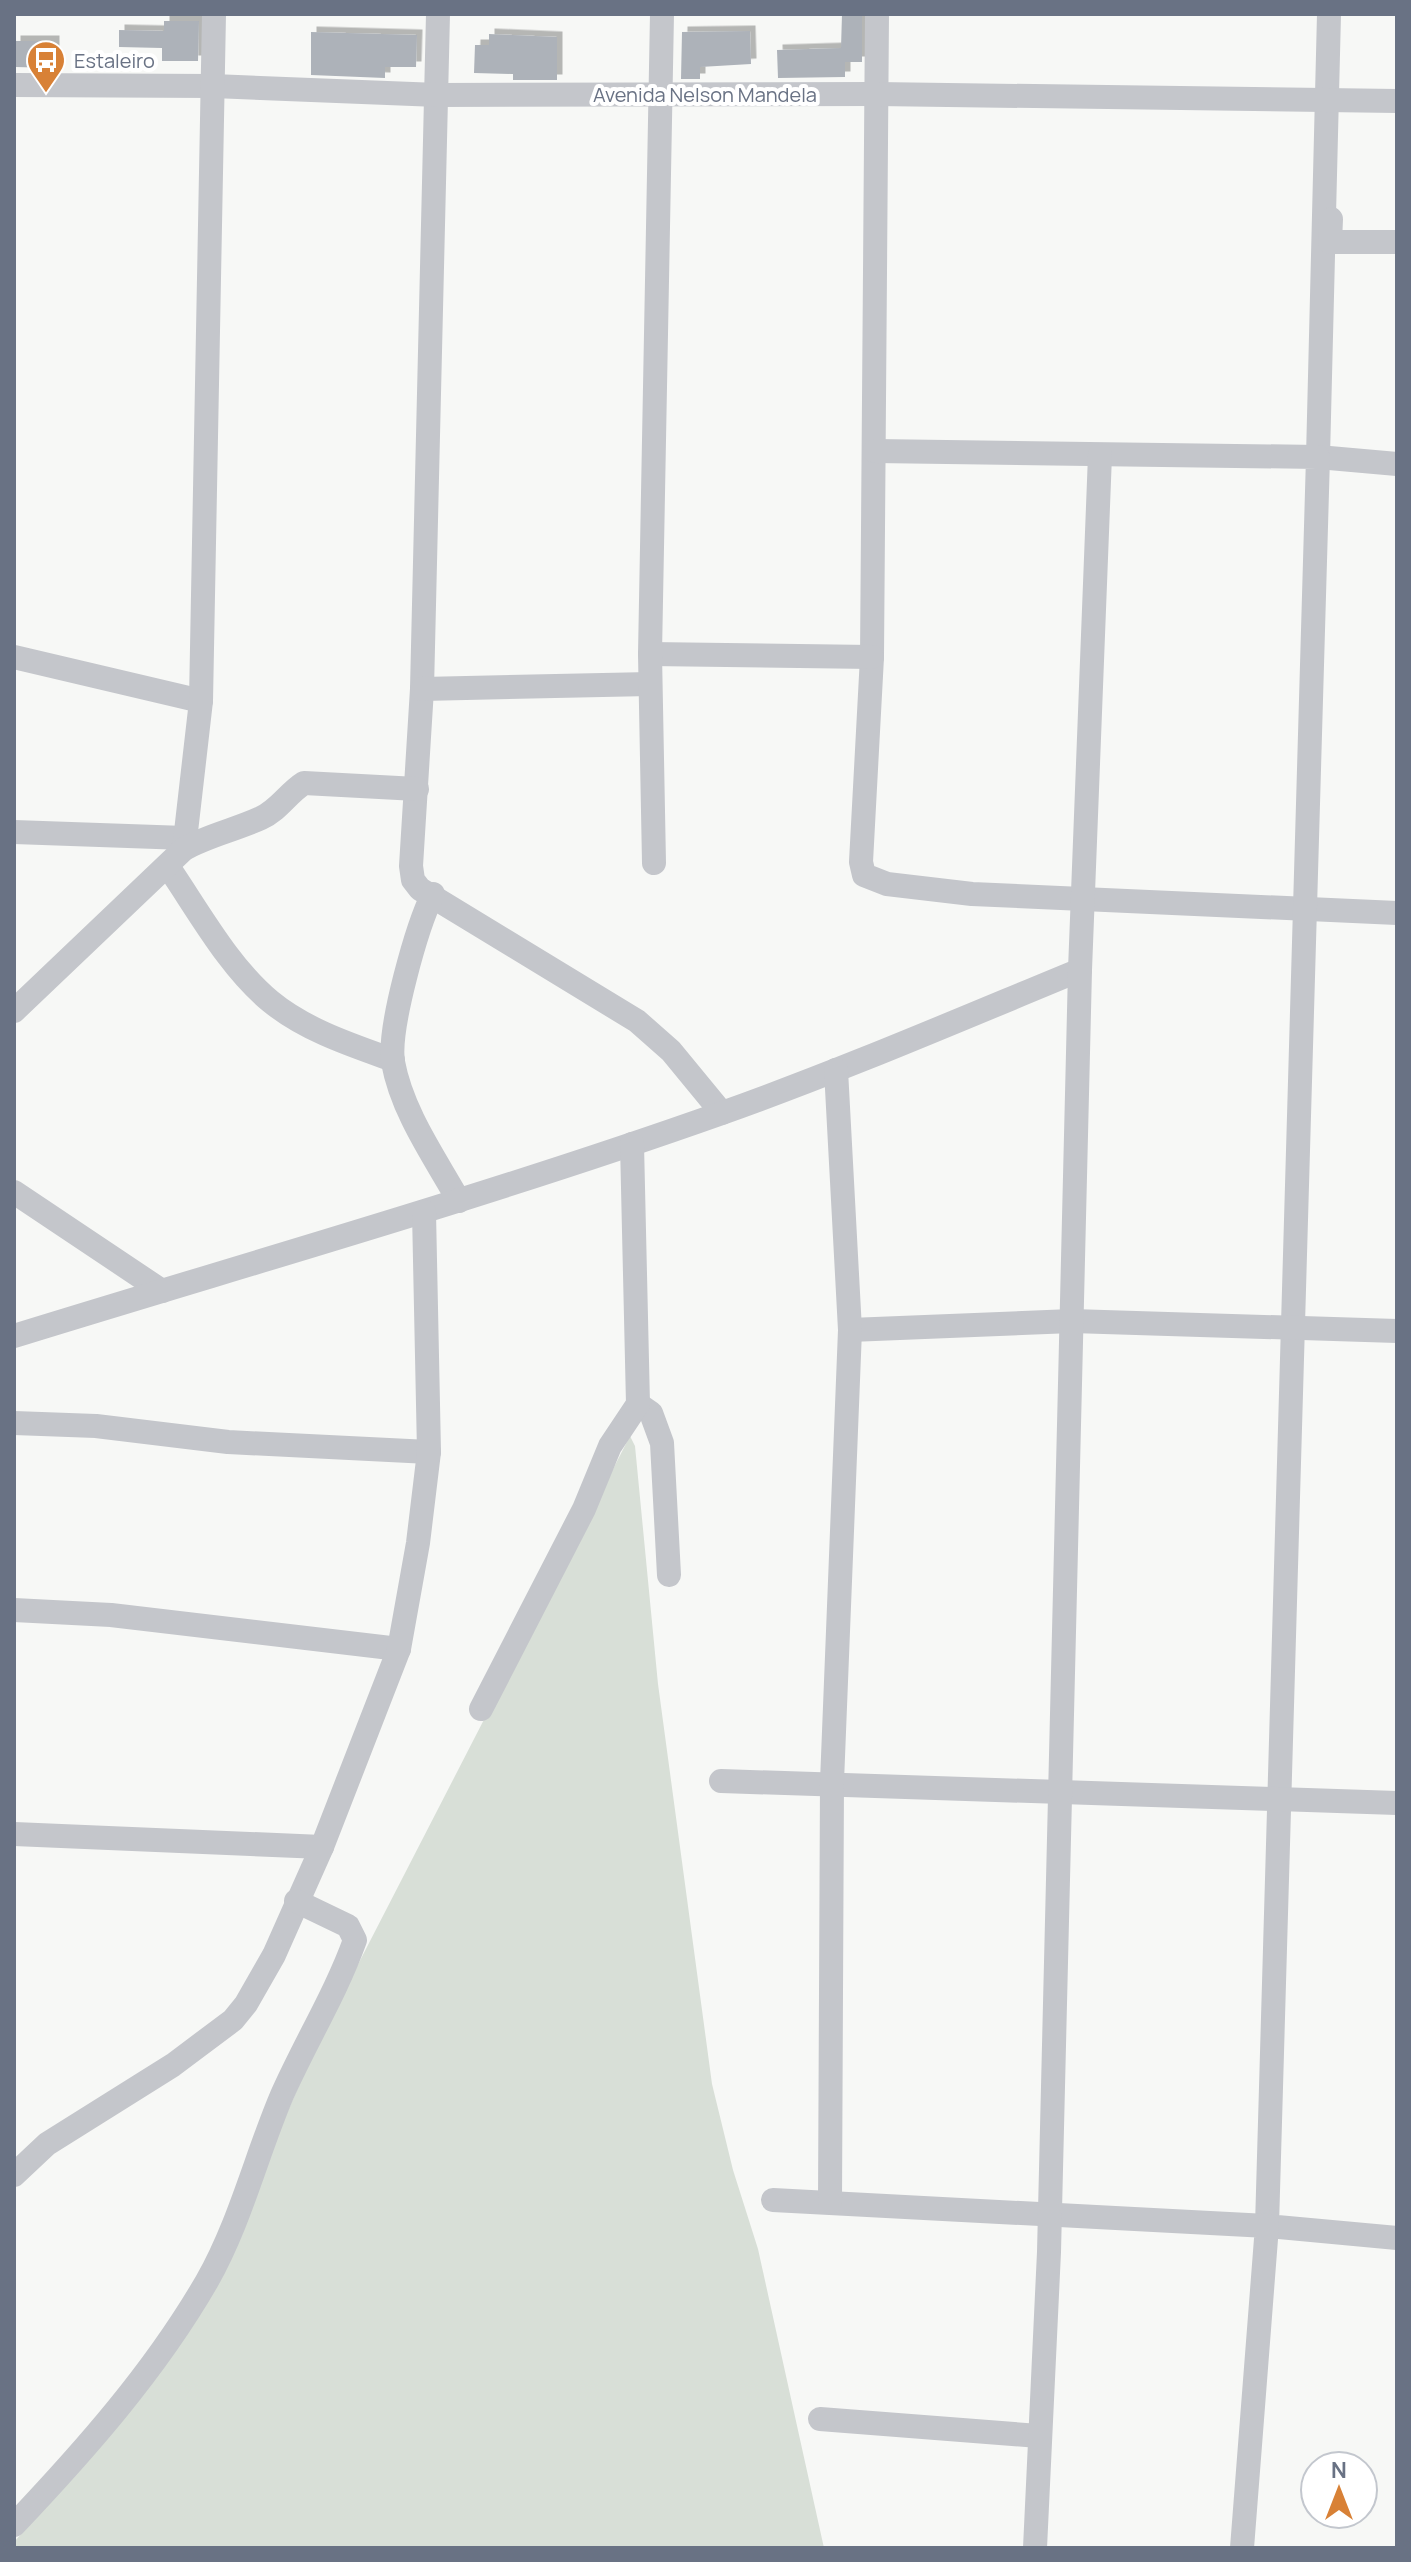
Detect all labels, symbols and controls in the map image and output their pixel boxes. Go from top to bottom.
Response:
bus stop icon: Estaleiro [25,39,67,94]
place label: Estaleiro [74,47,155,74]
street label: Avenida Nelson Mandela [593,81,817,108]
north arrow [1299,2450,1379,2530]
text: N [1331,2455,1347,2485]

